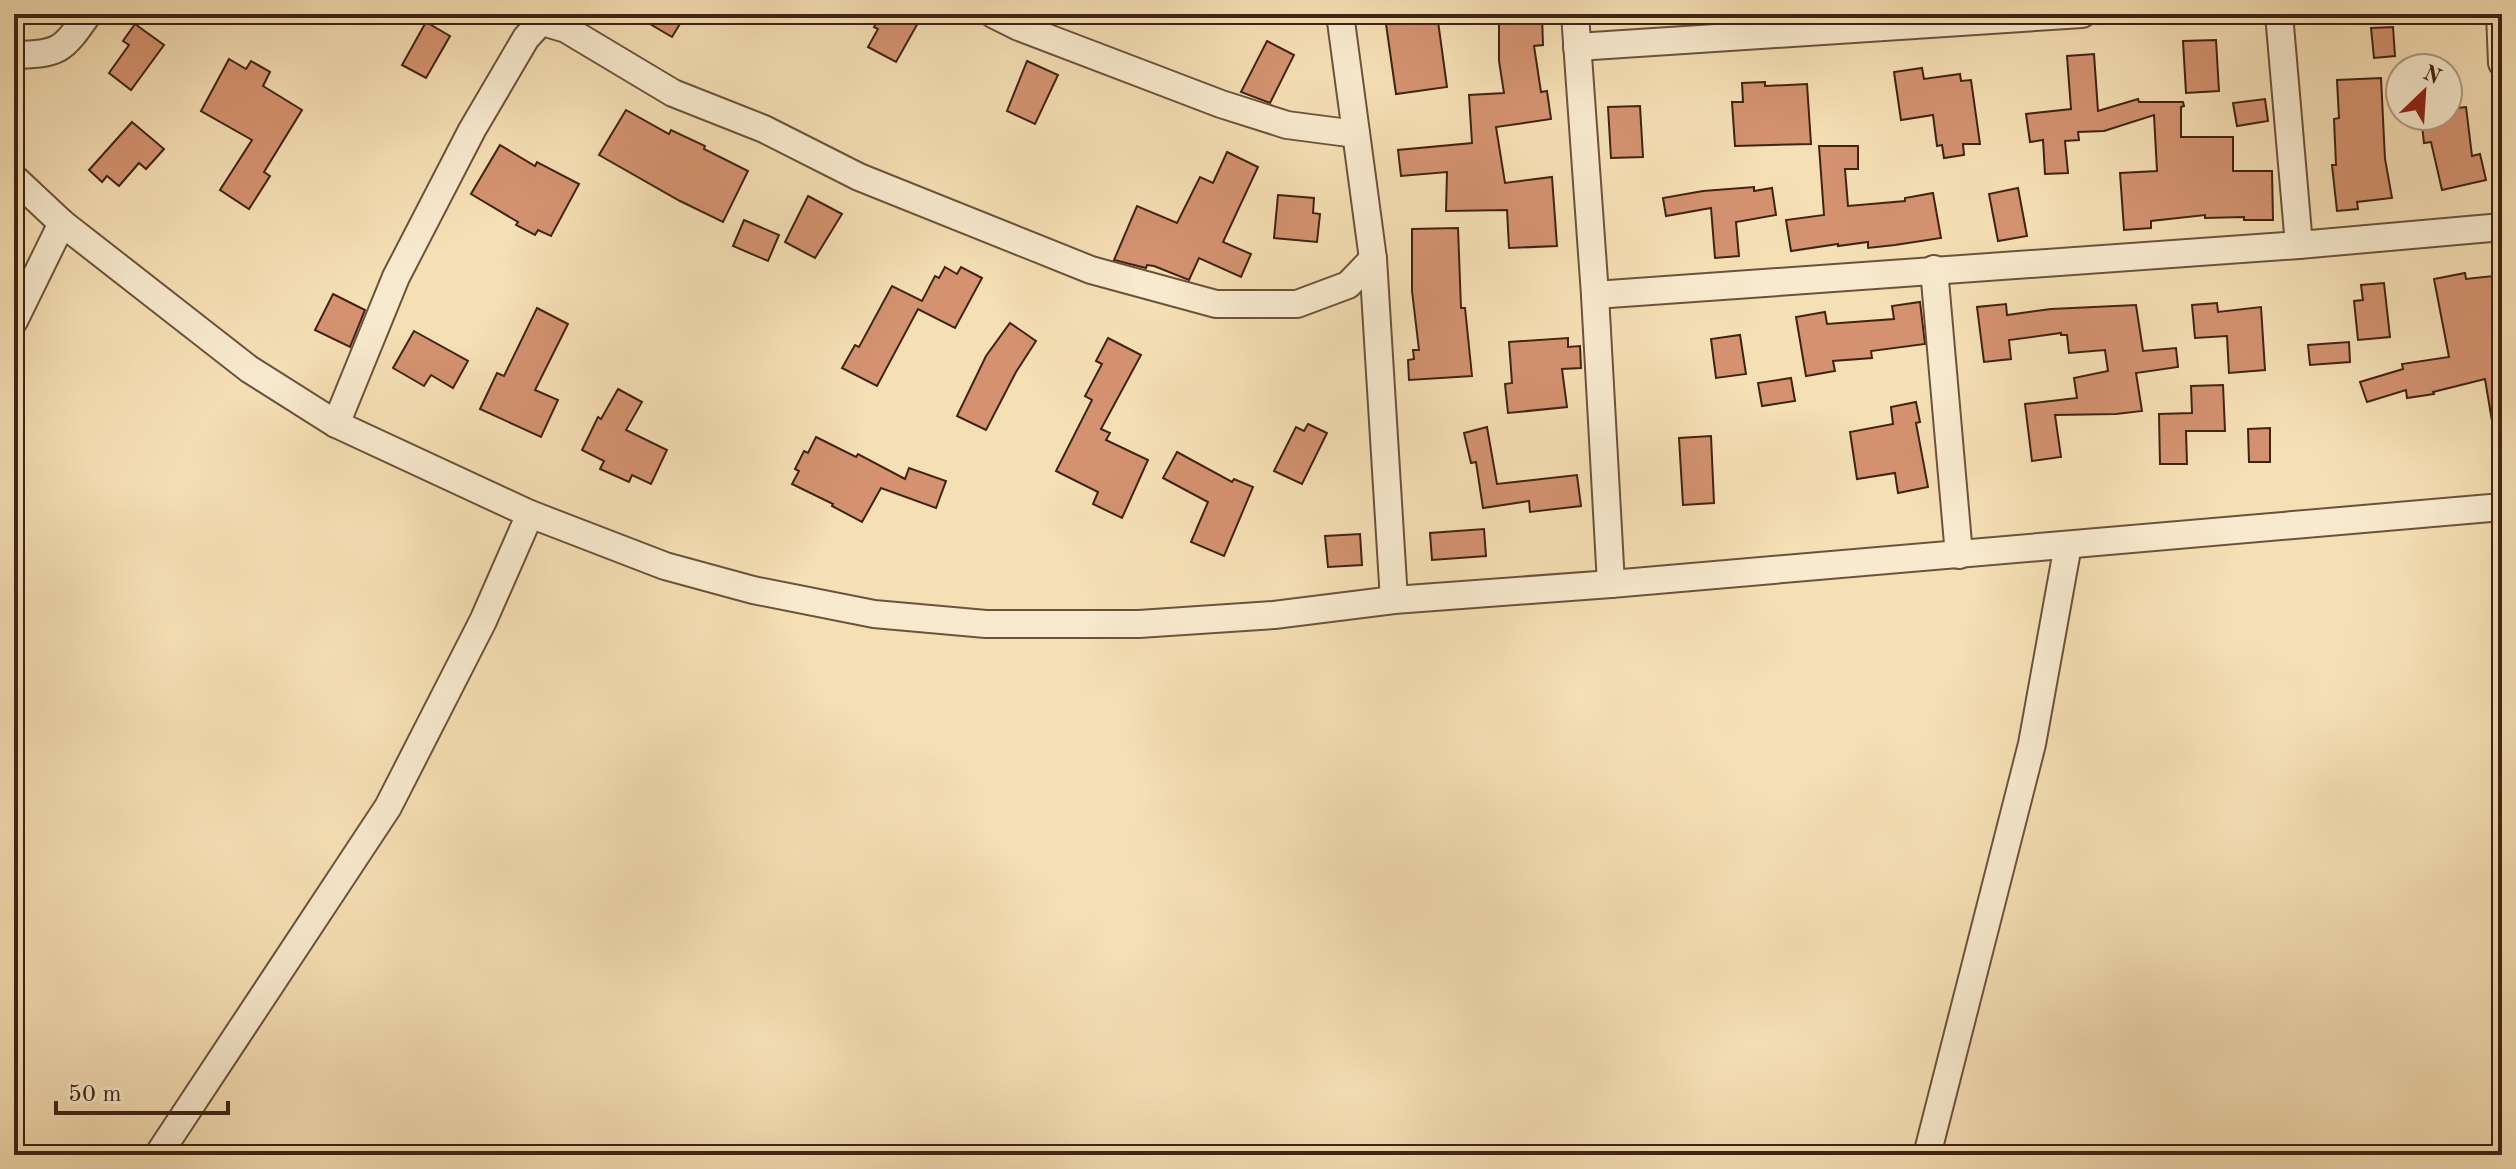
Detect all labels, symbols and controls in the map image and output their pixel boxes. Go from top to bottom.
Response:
north arrow [2384,52,2464,132]
text: N [2419,62,2444,89]
scale bar [56,1065,228,1115]
text: 50 m [68,1083,122,1107]

